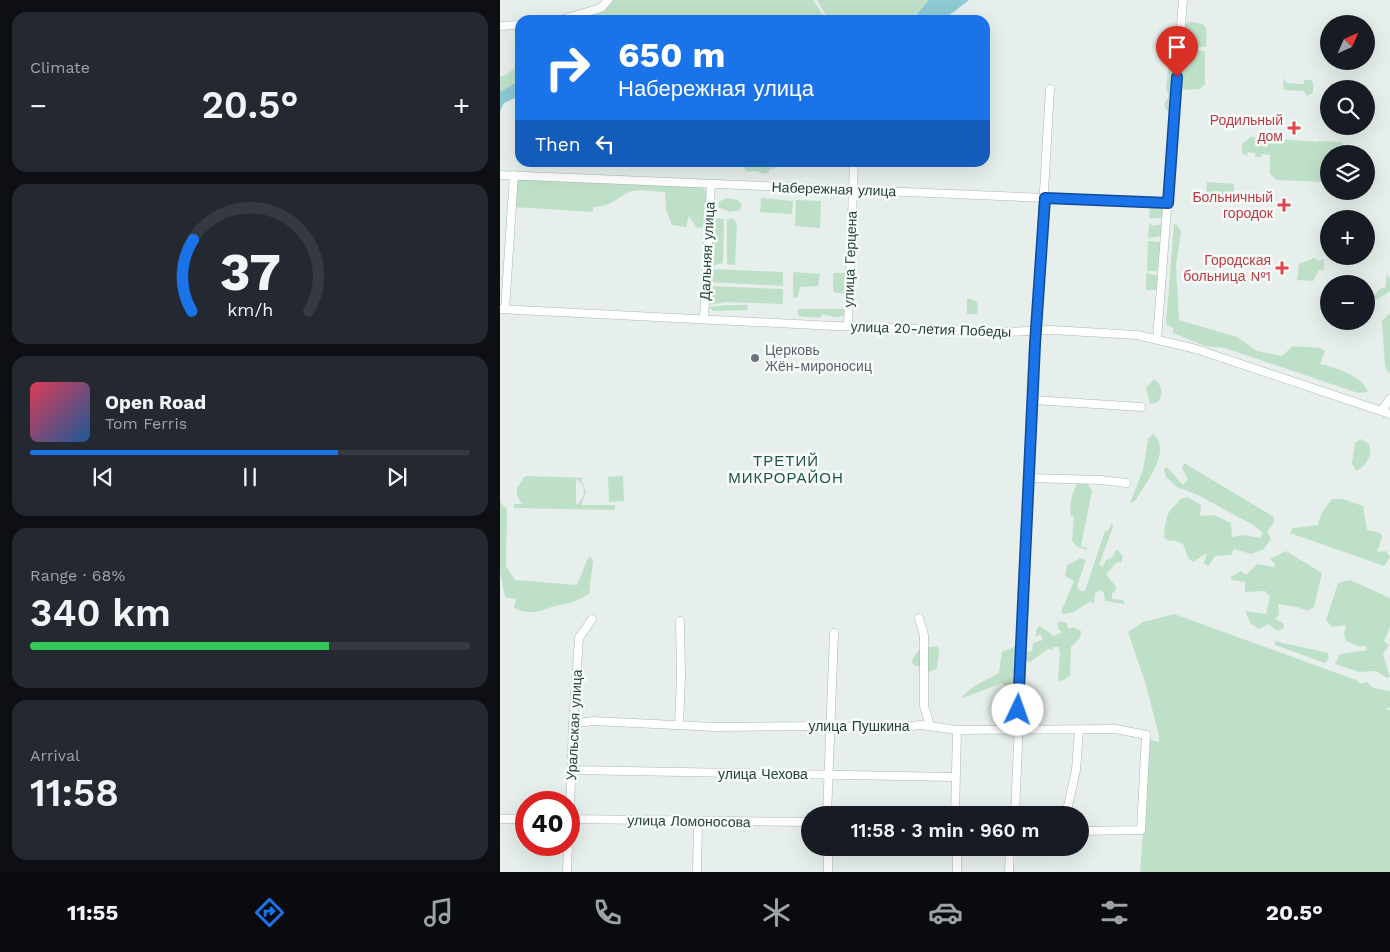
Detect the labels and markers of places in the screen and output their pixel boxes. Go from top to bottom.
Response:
pin [1156,26,1198,77]
place label: Родильный дом [1210,112,1283,144]
marker: Родильный дом [1287,121,1301,135]
place label: Больничный городок [1192,189,1274,221]
marker: Больничный городок [1277,198,1291,212]
place label: Городская больница №1 [1183,252,1271,284]
marker: Городская больница №1 [1275,261,1289,275]
place label: Церковь Жён-мироносиц [765,342,872,374]
marker: Церковь Жён-мироносиц [749,352,761,364]

